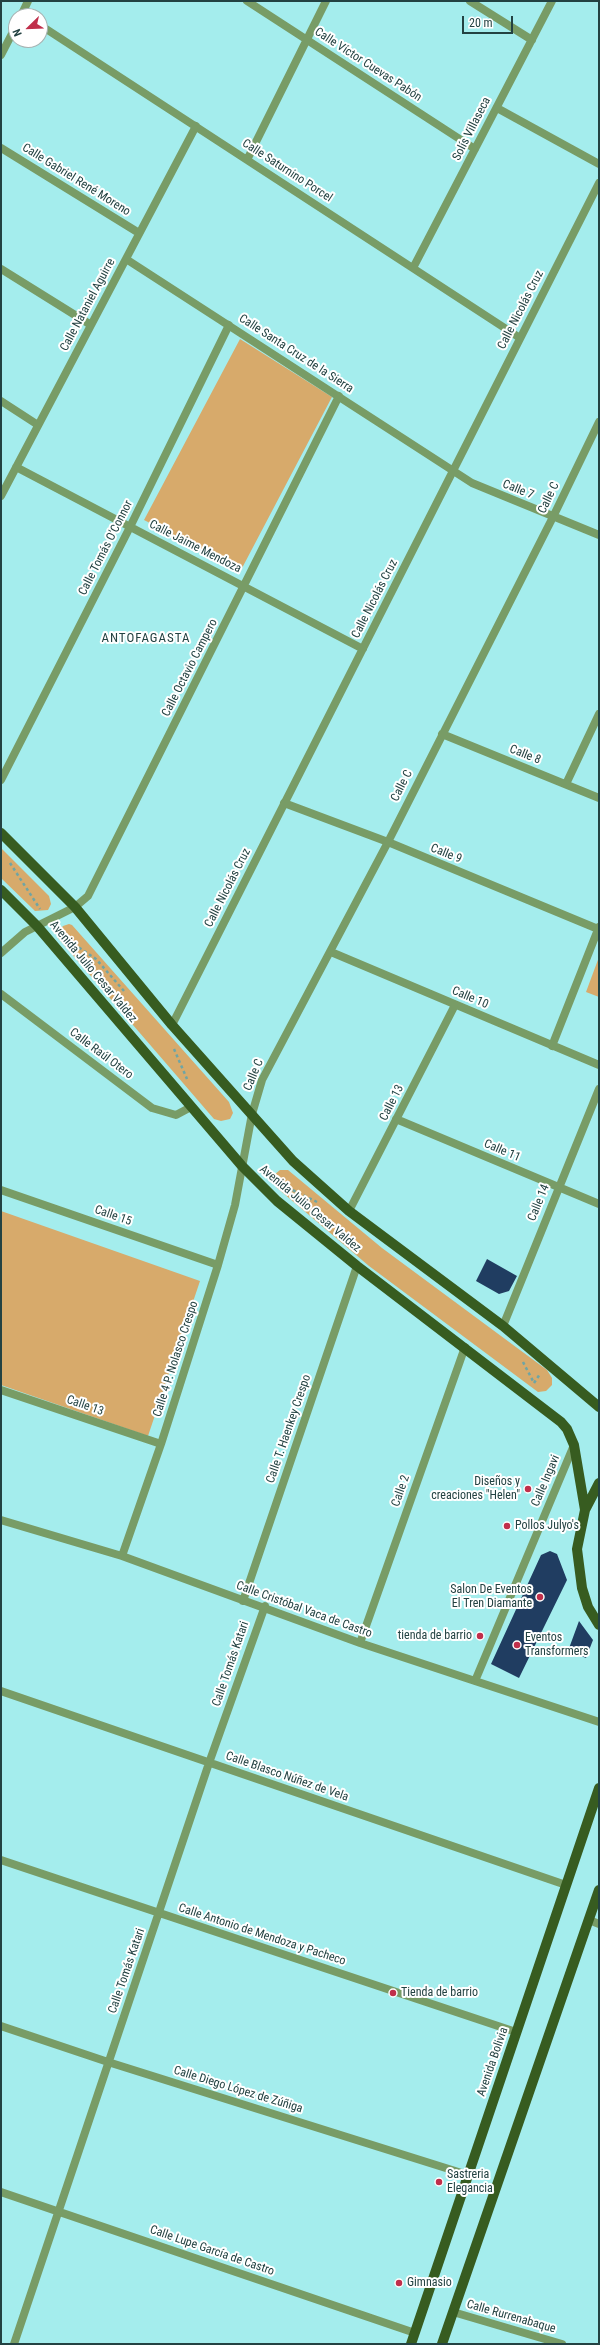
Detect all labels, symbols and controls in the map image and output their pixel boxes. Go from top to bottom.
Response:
north arrow [8,8,48,48]
scale bar [464,8,515,34]
text: 20 m [469,16,493,30]
street label: Calle Víctor Cuevas Pabón [312,25,424,105]
text: N [10,27,25,38]
street label: Solís Villaseca [450,95,494,163]
street label: Calle Saturnino Porcel [239,136,335,206]
street label: Calle Gabriel René Moreno [19,141,133,219]
street label: Calle Nataniel Aguirre [58,256,118,354]
street label: Calle Nicolás Cruz [495,268,547,352]
street label: Calle Santa Cruz de la Sierra [236,312,356,396]
street label: Calle 7 [500,477,536,503]
street label: Calle C [535,480,563,516]
street label: Calle Tomás O'Connor [76,498,136,598]
street label: Calle Jaime Mendoza [146,518,244,576]
street label: Calle Nicolás Cruz [349,557,401,641]
street label: Calle Octavio Campero [159,617,221,719]
district label: ANTOFAGASTA [101,631,191,647]
street label: Calle 8 [507,742,543,768]
street label: Calle C [388,768,416,804]
street label: Calle 9 [428,841,464,867]
street label: Calle Nicolás Cruz [202,846,254,930]
street label: Avenida Julio Cesar Valdez [46,918,140,1026]
street label: Calle 10 [450,984,490,1012]
street label: Calle Raúl Otero [66,1025,136,1083]
street label: Calle C [241,1057,267,1093]
street label: Calle 13 [377,1083,407,1123]
street label: Calle 11 [482,1137,522,1165]
street label: Avenida Julio Cesar Valdez [256,1162,364,1256]
street label: Calle 14 [525,1183,553,1223]
street label: Calle 15 [93,1203,133,1229]
street label: Calle 4 P. Nolasco Crespo [150,1299,202,1419]
street label: Calle T. Haenkey Crespo [264,1373,314,1485]
street label: Calle 13 [65,1393,105,1419]
street label: Calle Ingavi [529,1453,563,1509]
street label: Calle 2 [389,1473,413,1509]
place label: Diseños y creaciones "Helen" [431,1475,520,1503]
marker: Diseños y creaciones "Helen" [523,1484,533,1494]
place label: Pollos Julyo's [515,1519,579,1533]
marker: Pollos Julyo's [502,1521,512,1531]
street label: Calle Cristóbal Vaca de Castro [234,1579,374,1641]
place label: Salon De Eventos El Tren Diamante [450,1583,532,1611]
marker: Salon De Eventos El Tren Diamante [535,1592,545,1602]
street label: Calle Tomás Katari [210,1620,252,1708]
place label: tienda de barrio [398,1629,472,1643]
marker: tienda de barrio [475,1631,485,1641]
place label: Eventos Transformers [525,1631,589,1659]
marker: Eventos Transformers [512,1640,522,1650]
street label: Calle Blasco Núñez de Vela [224,1749,350,1805]
street label: Calle Antonio de Mendoza y Pacheco [177,1901,347,1969]
street label: Calle Tomás Katari [106,1927,148,2015]
place label: Tienda de barrio [401,1986,478,2000]
marker: Tienda de barrio [388,1988,398,1998]
street label: Avenida Bolivia [474,2026,512,2098]
street label: Calle Diego López de Zúñiga [172,2063,304,2117]
place label: Sastreria Elegancia [447,2168,493,2196]
marker: Sastreria Elegancia [434,2177,444,2187]
street label: Calle Lupe García de Castro [148,2223,276,2279]
place label: Gimnasio [407,2276,452,2290]
marker: Gimnasio [394,2278,404,2288]
street label: Calle Rurrenabaque [465,2297,557,2337]

